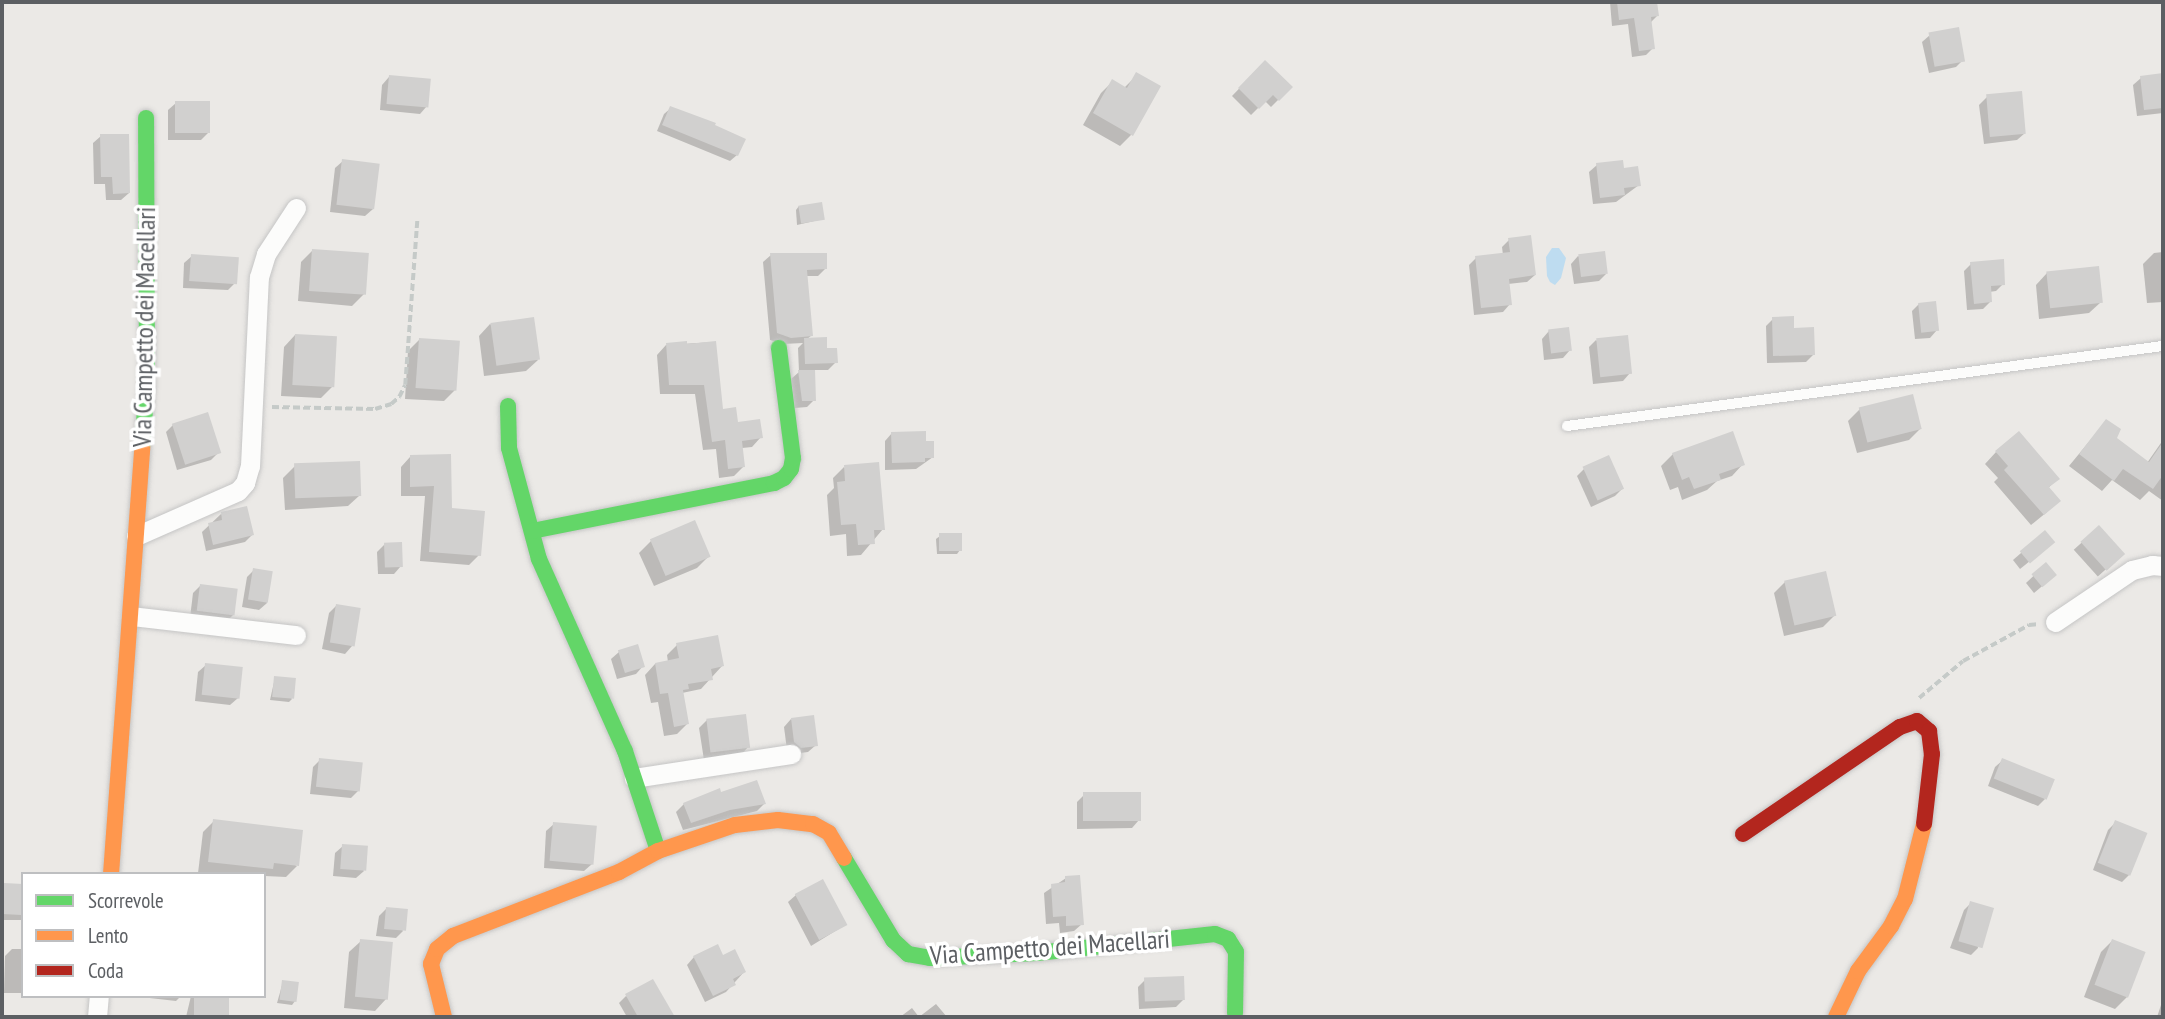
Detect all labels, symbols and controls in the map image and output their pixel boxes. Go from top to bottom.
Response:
street label: Via Campetto dei Macellari [126,207,162,447]
legend [21,872,266,998]
text: Scorrevole [88,887,164,914]
text: Lento [88,922,128,949]
street label: Via Campetto dei Macellari [929,923,1171,971]
text: Coda [88,957,124,984]

